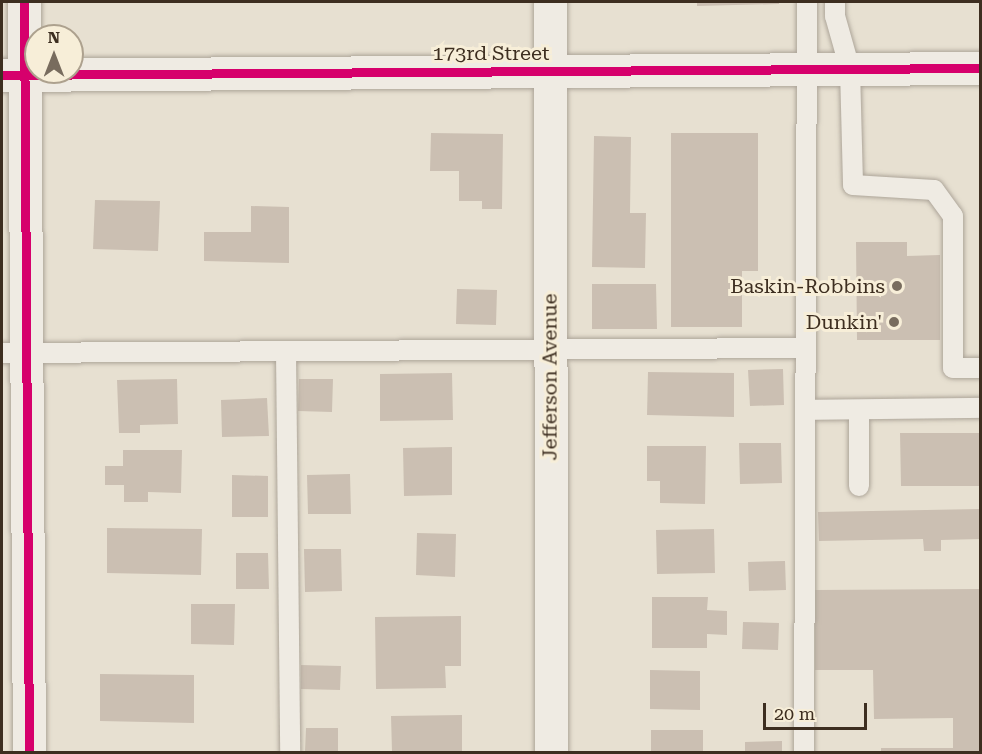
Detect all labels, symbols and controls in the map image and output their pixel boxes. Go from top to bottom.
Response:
north arrow [24,24,84,84]
text: N [48,28,60,47]
street label: 173rd Street [433,41,549,65]
place label: Baskin-Robbins [730,274,885,298]
marker: Baskin-Robbins [890,279,904,293]
street label: Jefferson Avenue [538,294,562,460]
place label: Dunkin' [806,310,882,334]
marker: Dunkin' [887,315,901,329]
scale bar [766,691,870,729]
text: 20 m [774,703,815,724]

